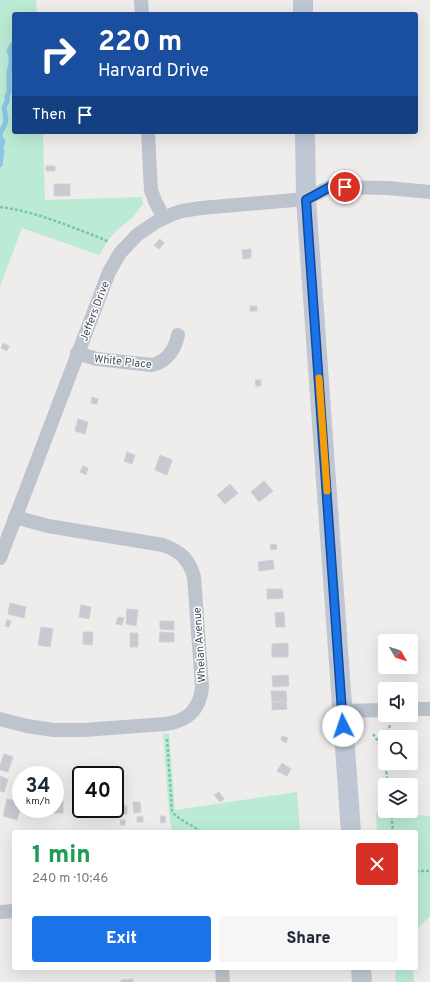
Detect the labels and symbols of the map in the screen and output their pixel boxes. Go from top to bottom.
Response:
pin [328,170,362,204]
street label: Jeffers Drive [77,279,113,343]
street label: White Place [93,352,153,372]
street label: Whelan Avenue [190,607,210,683]
north arrow [378,634,418,674]
position arrow [322,705,364,747]
speed limit sign: 40 [72,766,124,818]

